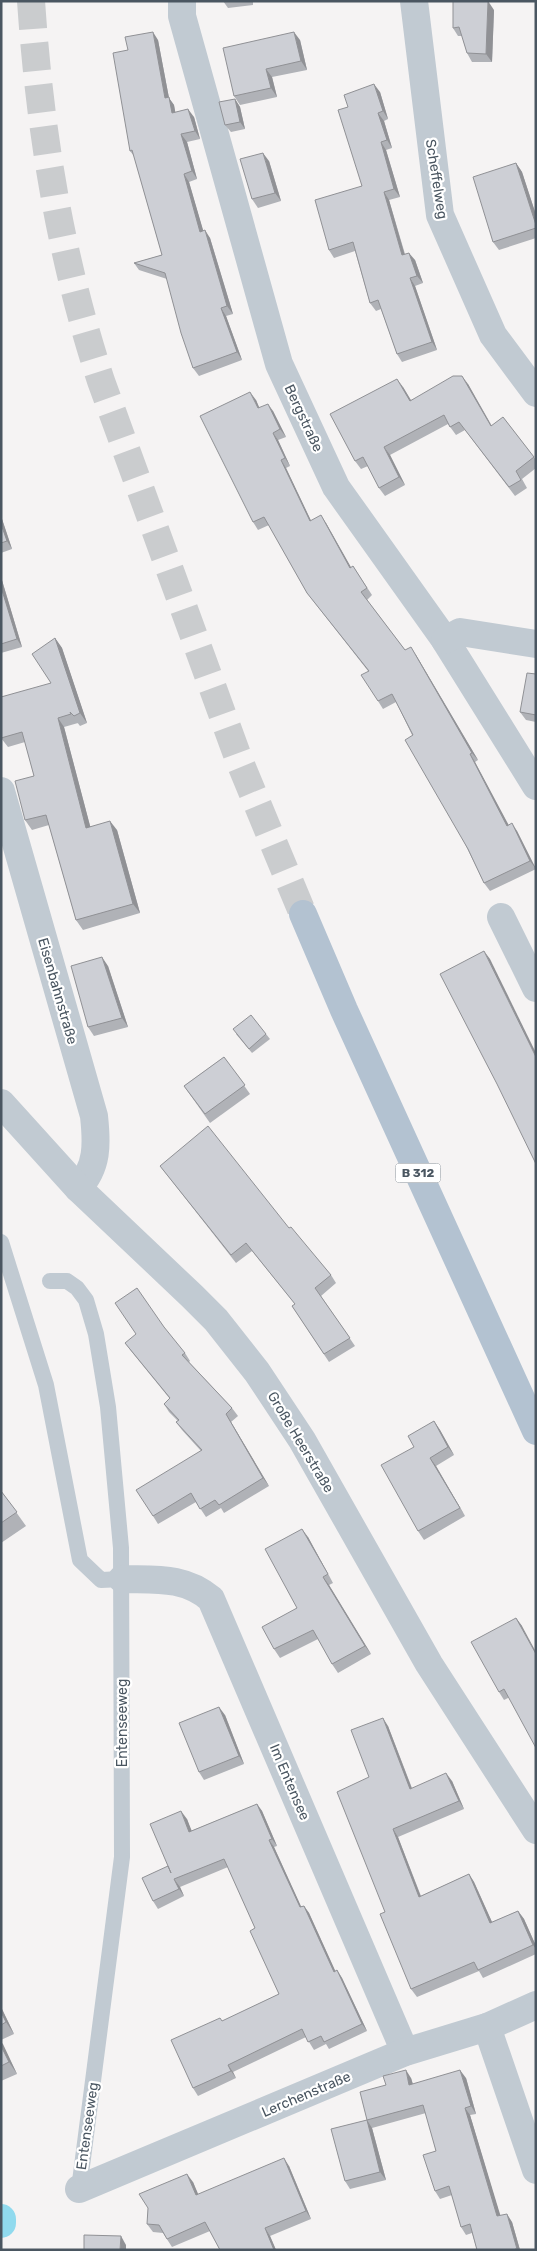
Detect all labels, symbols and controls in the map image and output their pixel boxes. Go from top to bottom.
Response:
street label: Scheffelweg [422,138,451,220]
street label: Bergstraße [281,382,327,455]
street label: Eisenbahnstraße [34,936,81,1047]
road number: B 312 [396,1164,440,1182]
street label: Große Heerstraße [264,1389,338,1496]
street label: Entenseeweg [114,1679,131,1767]
street label: Im Entensee [266,1742,313,1823]
street label: Lerchenstraße [259,2068,353,2121]
street label: Entenseeweg [73,2081,102,2171]

